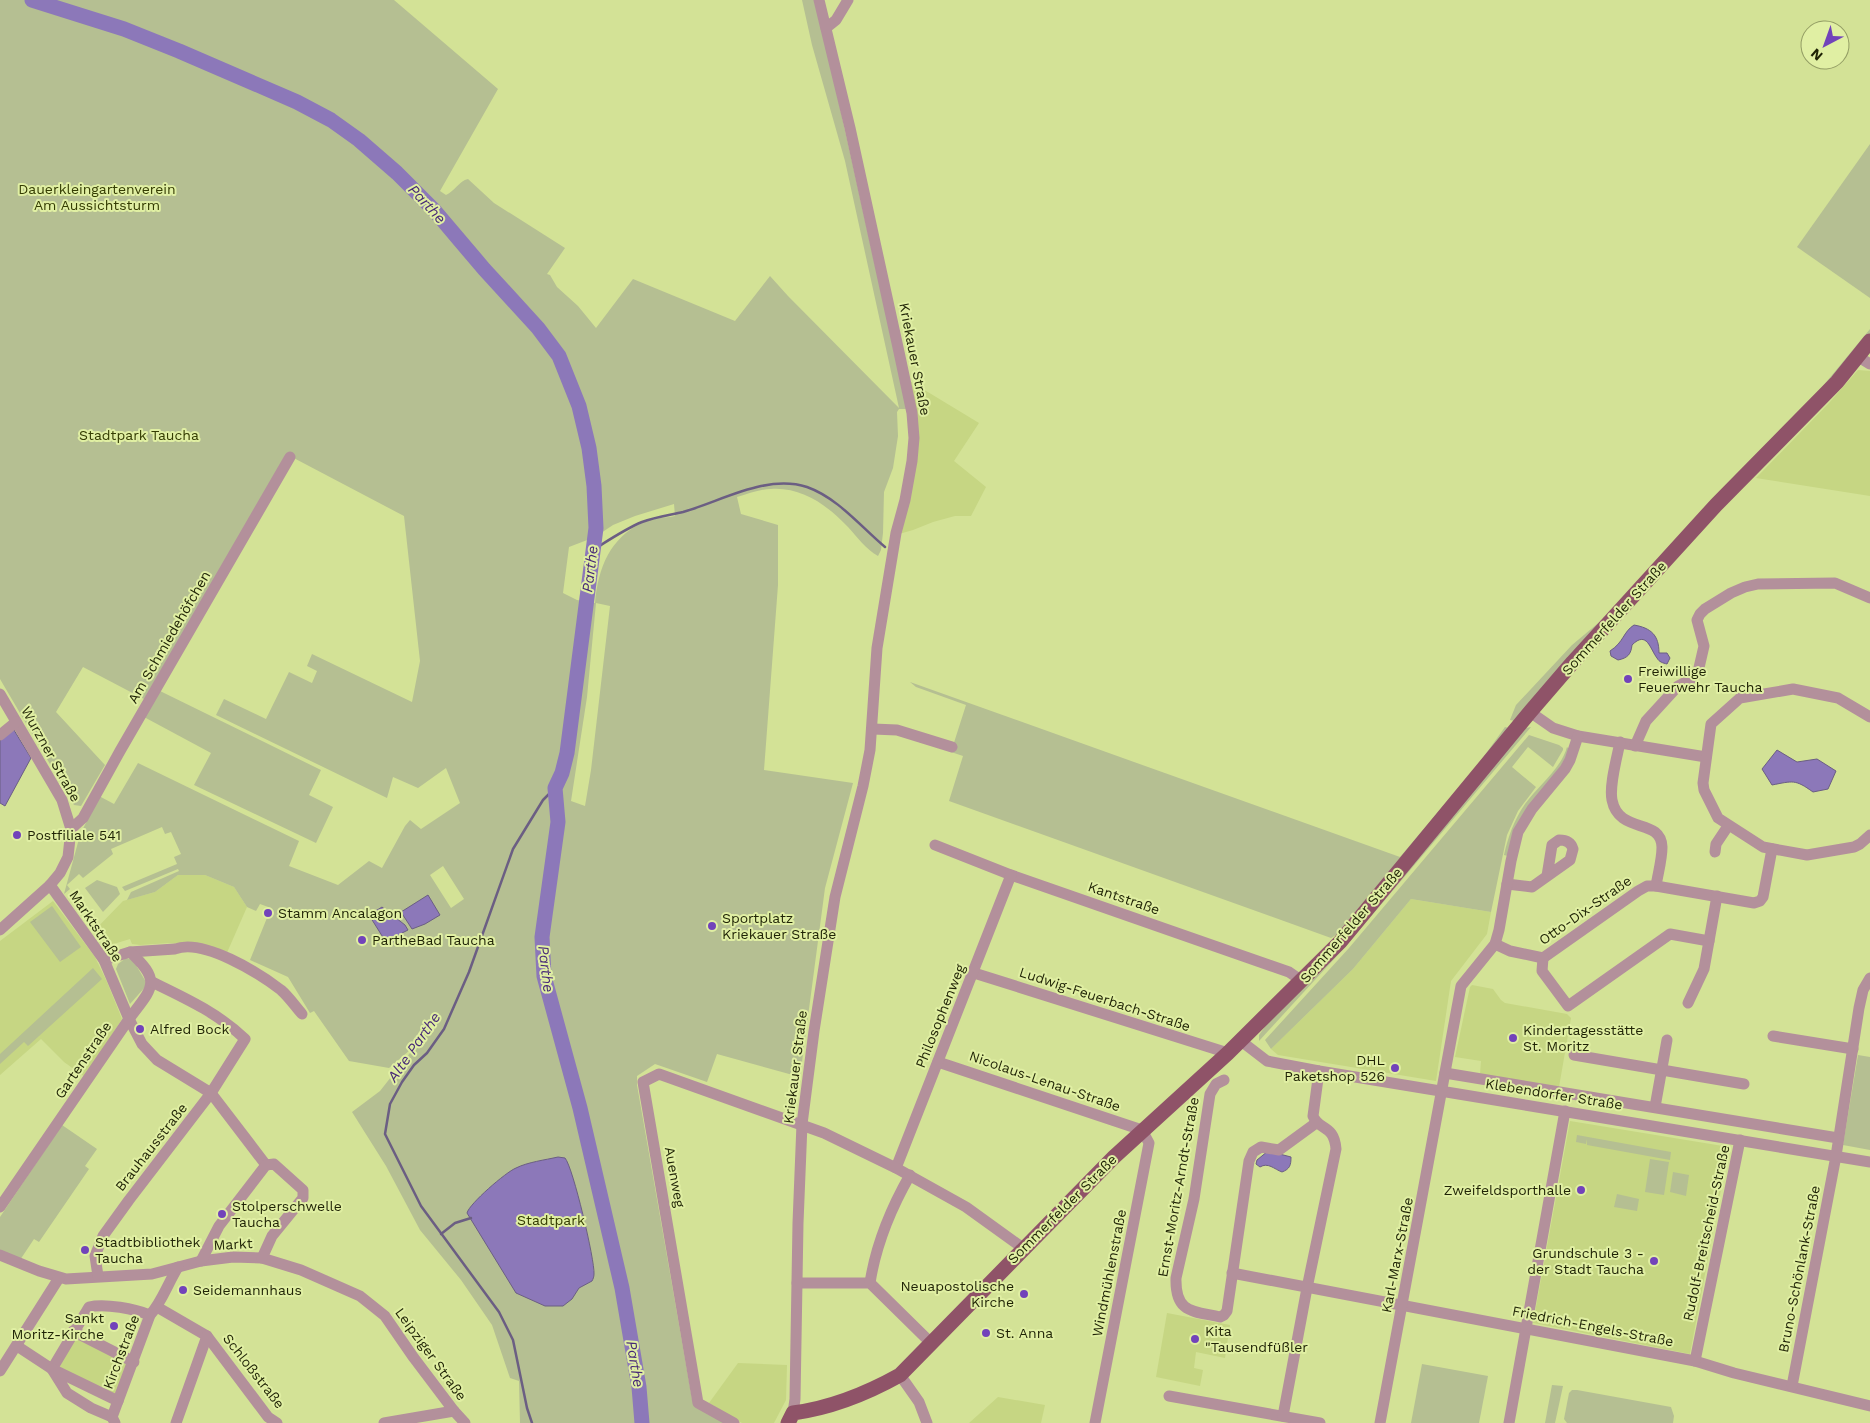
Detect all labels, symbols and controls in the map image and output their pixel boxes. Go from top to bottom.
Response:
north arrow [1800,20,1850,70]
text: N [1807,45,1826,64]
park label: Dauerkleingartenverein Am Aussichtsturm [18,181,176,213]
water label: Parthe [404,181,450,227]
street label: Kriekauer Straße [896,301,934,417]
park label: Stadtpark Taucha [79,427,199,443]
water label: Parthe [578,544,602,594]
street label: Sommerfelder Straße [1559,558,1669,678]
street label: Am Schmiedehöfchen [124,568,214,706]
place label: Freiwillige Feuerwehr Taucha [1638,663,1762,695]
marker: Freiwillige Feuerwehr Taucha [1622,673,1634,685]
street label: Wurzner Straße [18,703,84,805]
place label: Postfiliale 541 [27,827,121,843]
marker: Postfiliale 541 [11,829,23,841]
street label: Sommerfelder Straße [1297,864,1405,986]
street label: Otto-Dix-Straße [1536,872,1634,948]
street label: Kantstraße [1086,878,1162,918]
street label: Marktstraße [66,887,126,965]
place label: Stamm Ancalagon [278,905,402,921]
marker: Stamm Ancalagon [262,907,274,919]
place label: Sportplatz Kriekauer Straße [722,910,836,942]
marker: Sportplatz Kriekauer Straße [706,920,718,932]
place label: PartheBad Taucha [372,932,495,948]
marker: PartheBad Taucha [356,934,368,946]
water label: Parthe [534,944,558,994]
street label: Philosophenweg [912,961,968,1070]
street label: Ludwig-Feuerbach-Straße [1017,964,1193,1034]
water label: Alte Parthe [383,1009,445,1086]
street label: Kriekauer Straße [780,1009,810,1125]
street label: Gartenstraße [51,1018,115,1102]
place label: Alfred Bock [150,1021,230,1037]
place label: Kindertagesstätte St. Moritz [1523,1022,1643,1054]
marker: Alfred Bock [134,1023,146,1035]
marker: Kindertagesstätte St. Moritz [1507,1032,1519,1044]
street label: Nicolaus-Lenau-Straße [967,1048,1123,1114]
place label: DHL Paketshop 526 [1284,1052,1385,1084]
marker: DHL Paketshop 526 [1389,1062,1401,1074]
street label: Klebendorfer Straße [1484,1075,1624,1113]
street label: Ernst-Moritz-Arndt-Straße [1154,1096,1202,1278]
street label: Brauhausstraße [112,1100,190,1194]
street label: Rudolf-Breitscheid-Straße [1680,1144,1732,1322]
street label: Auenweg [662,1145,688,1209]
street label: Sommerfelder Straße [1004,1151,1120,1267]
place label: Zweifeldsporthalle [1444,1182,1571,1198]
marker: Zweifeldsporthalle [1575,1184,1587,1196]
street label: Bruno-Schönlank-Straße [1775,1184,1823,1354]
street label: Karl-Marx-Straße [1378,1196,1416,1314]
place label: Stolperschwelle Taucha [232,1198,342,1230]
marker: Stolperschwelle Taucha [216,1208,228,1220]
street label: Windmühlenstraße [1089,1208,1129,1338]
park label: Stadtpark [517,1212,585,1228]
place label: Stadtbibliothek Taucha [95,1234,201,1266]
street label: Markt [213,1235,253,1253]
marker: Stadtbibliothek Taucha [79,1244,91,1256]
place label: Grundschule 3 - der Stadt Taucha [1527,1245,1644,1277]
marker: Grundschule 3 - der Stadt Taucha [1648,1255,1660,1267]
place label: Neuapostolische Kirche [900,1278,1014,1310]
place label: Seidemannhaus [193,1282,302,1298]
marker: Seidemannhaus [177,1284,189,1296]
marker: Neuapostolische Kirche [1018,1288,1030,1300]
street label: Friedrich-Engels-Straße [1511,1303,1675,1349]
street label: Leipziger Straße [392,1305,470,1403]
place label: Sankt Moritz-Kirche [11,1310,104,1342]
street label: Kirchstraße [99,1313,143,1391]
marker: Sankt Moritz-Kirche [108,1320,120,1332]
place label: Kita "Tausendfüßler [1205,1323,1308,1355]
place label: St. Anna [996,1325,1053,1341]
marker: St. Anna [980,1327,992,1339]
street label: Schloßstraße [220,1331,288,1411]
marker: Kita "Tausendfüßler [1189,1333,1201,1345]
water label: Parthe [622,1339,648,1389]

